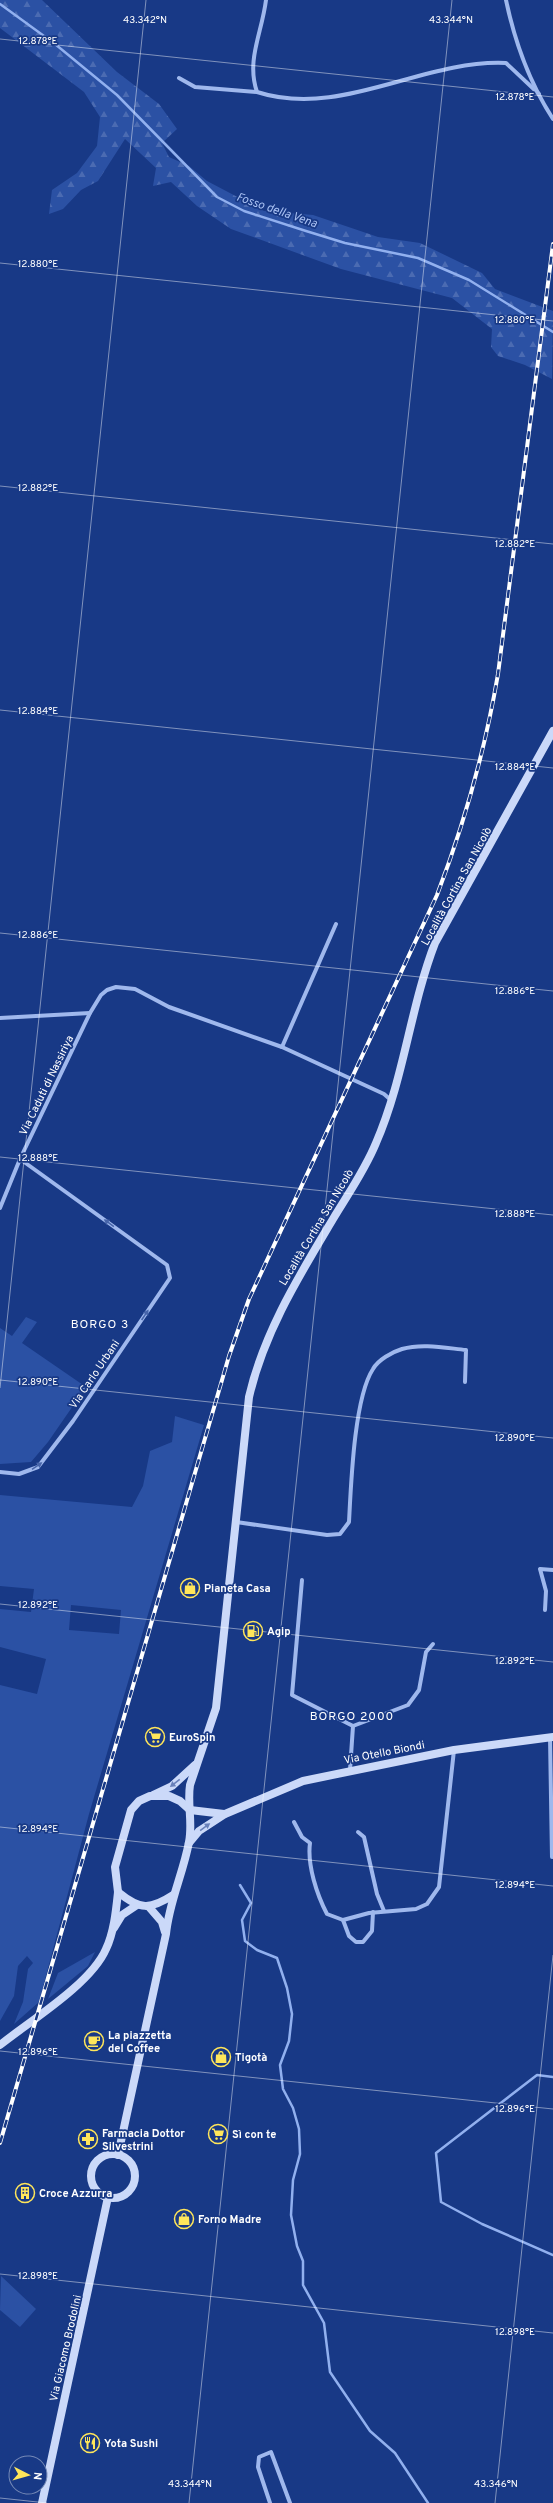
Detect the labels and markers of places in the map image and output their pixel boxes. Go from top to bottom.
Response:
shop icon: Pianeta Casa [179,1577,201,1599]
place label: Pianeta Casa [204,1582,271,1596]
fuel station icon: Agip [242,1620,264,1642]
place label: Agip [267,1625,291,1639]
supermarket icon: EuroSpin [144,1726,166,1748]
place label: EuroSpin [169,1731,215,1745]
place label: La piazzetta del Coffee [108,2029,171,2056]
cafe icon: La piazzetta del Coffee [83,2030,105,2052]
shop icon: Tigotà [210,2046,232,2068]
place label: Tigotà [235,2051,268,2065]
supermarket icon: Sì con te [207,2123,229,2145]
place label: Farmacia Dottor Silvestrini [102,2127,185,2154]
pharmacy icon: Farmacia Dottor Silvestrini [77,2128,99,2150]
place label: Sì con te [232,2128,276,2142]
building icon: Croce Azzurra [14,2182,36,2204]
place label: Croce Azzurra [39,2187,112,2201]
shop icon: Forno Madre [173,2208,195,2230]
place label: Forno Madre [198,2213,262,2227]
restaurant icon: Yota Sushi [79,2432,101,2454]
place label: Yota Sushi [104,2437,158,2451]

